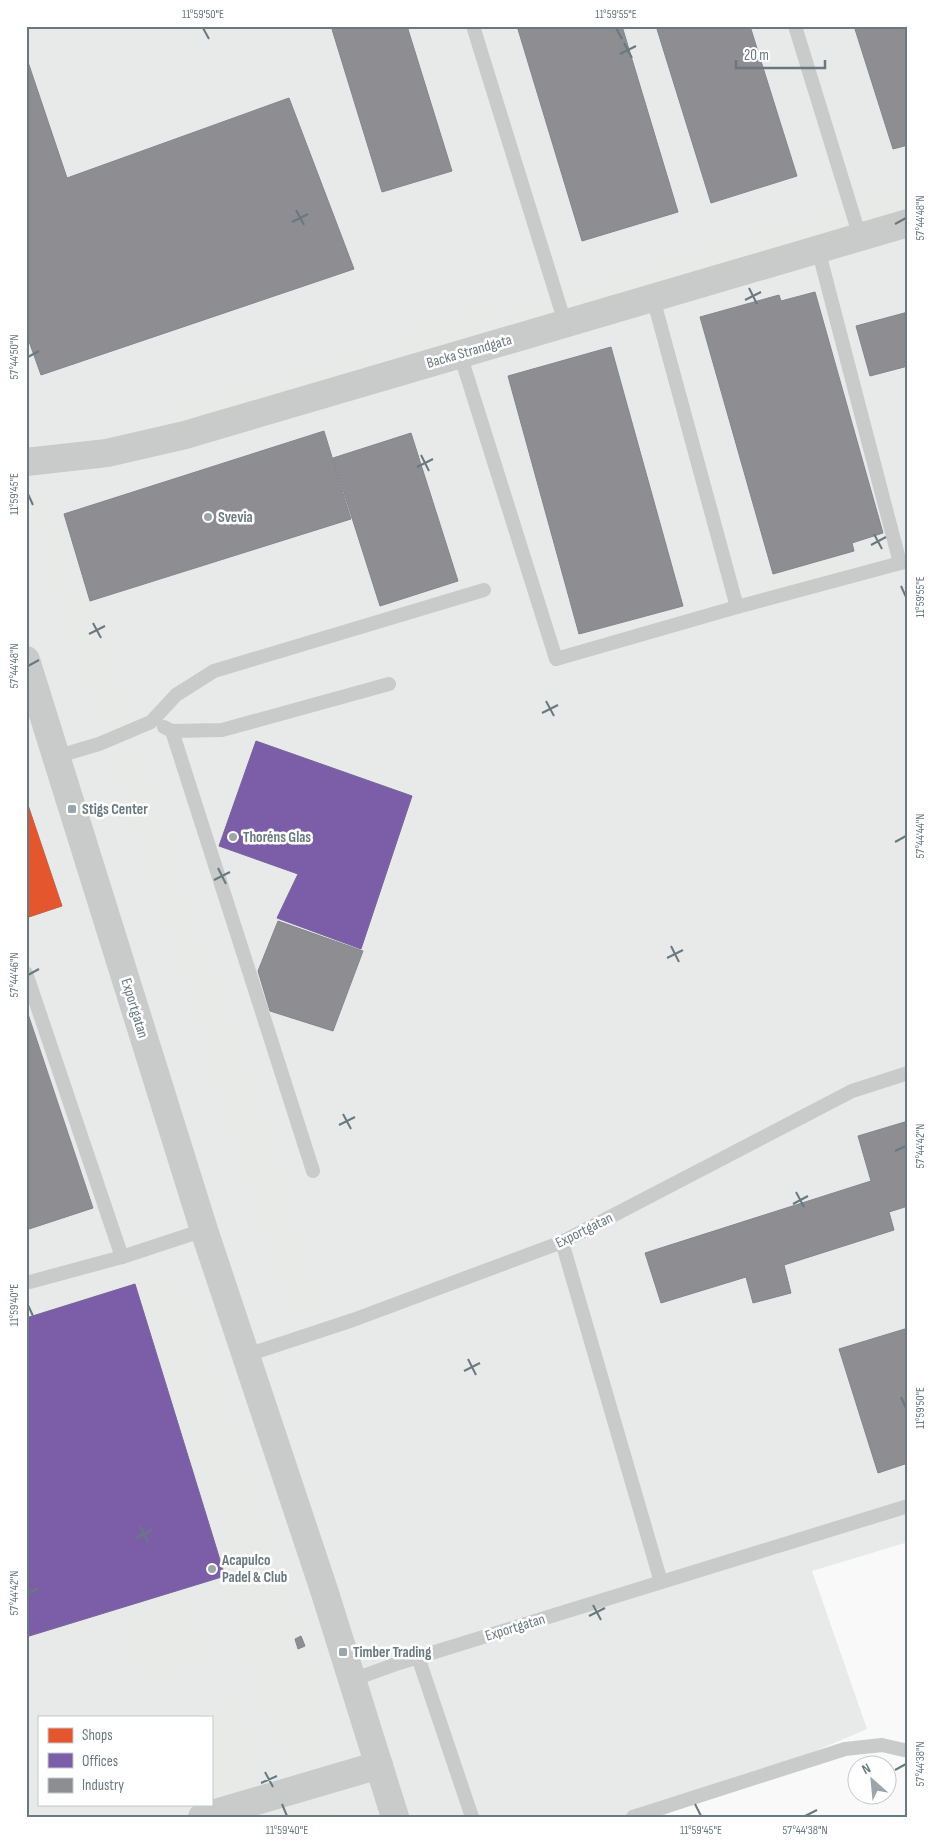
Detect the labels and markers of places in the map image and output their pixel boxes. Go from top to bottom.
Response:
place label: Svevia [218,508,253,527]
marker: Svevia [202,511,214,523]
place label: Stigs Center [82,800,148,819]
marker: Stigs Center [66,803,78,815]
place label: Thoréns Glas [243,828,311,847]
marker: Thoréns Glas [227,831,239,843]
place label: Acapulco Padel & Club [221,1551,287,1587]
marker: Acapulco Padel & Club [206,1563,218,1575]
place label: Timber Trading [353,1643,432,1662]
marker: Timber Trading [337,1646,349,1658]

